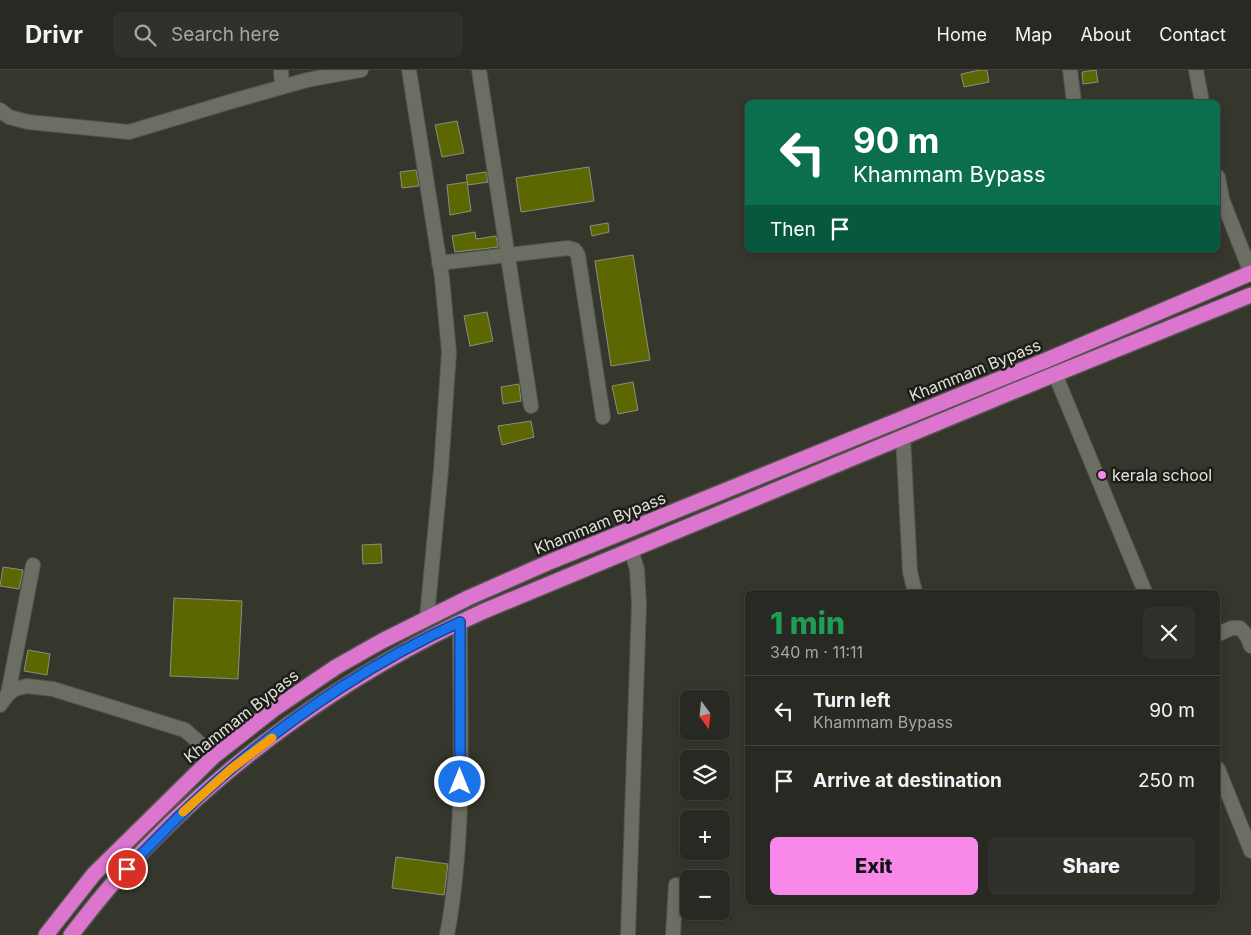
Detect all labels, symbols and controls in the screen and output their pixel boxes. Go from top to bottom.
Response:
search box [113,12,463,57]
text: Drivr [25,20,83,49]
icon: search [131,21,159,49]
text: Search here [171,23,280,46]
text: Home [937,24,987,45]
text: Map [1015,24,1052,45]
text: About [1080,24,1131,45]
text: Contact [1159,24,1226,45]
text: 90 m [853,119,940,161]
icon: left [770,120,835,185]
text: Khammam Bypass [853,161,1046,187]
icon: arrive [826,215,854,243]
text: Then [770,218,816,241]
street label: Khammam Bypass [906,335,1044,405]
place label: kerala school [1112,465,1212,485]
marker: kerala school [1096,469,1108,481]
street label: Khammam Bypass [531,488,669,558]
text: 1 min [770,605,845,641]
button: close [1143,607,1195,659]
text: 340 m · 11:11 [770,642,863,662]
street label: Khammam Bypass [180,665,302,767]
text: Turn left [813,689,891,712]
north arrow [680,690,730,740]
map controls [680,690,730,920]
icon: left [770,697,798,725]
text: 90 m [1149,699,1195,722]
text: Khammam Bypass [813,712,953,732]
button: layers [680,750,730,800]
position arrow [433,755,485,807]
icon: arrive [770,767,798,795]
text: Arrive at destination [813,769,1002,792]
text: 250 m [1138,769,1195,792]
button: + [680,810,730,860]
button: Exit [770,837,978,895]
button: Share [988,837,1195,895]
pin [106,848,148,890]
icon: arrive [113,855,141,883]
button: − [680,870,730,920]

